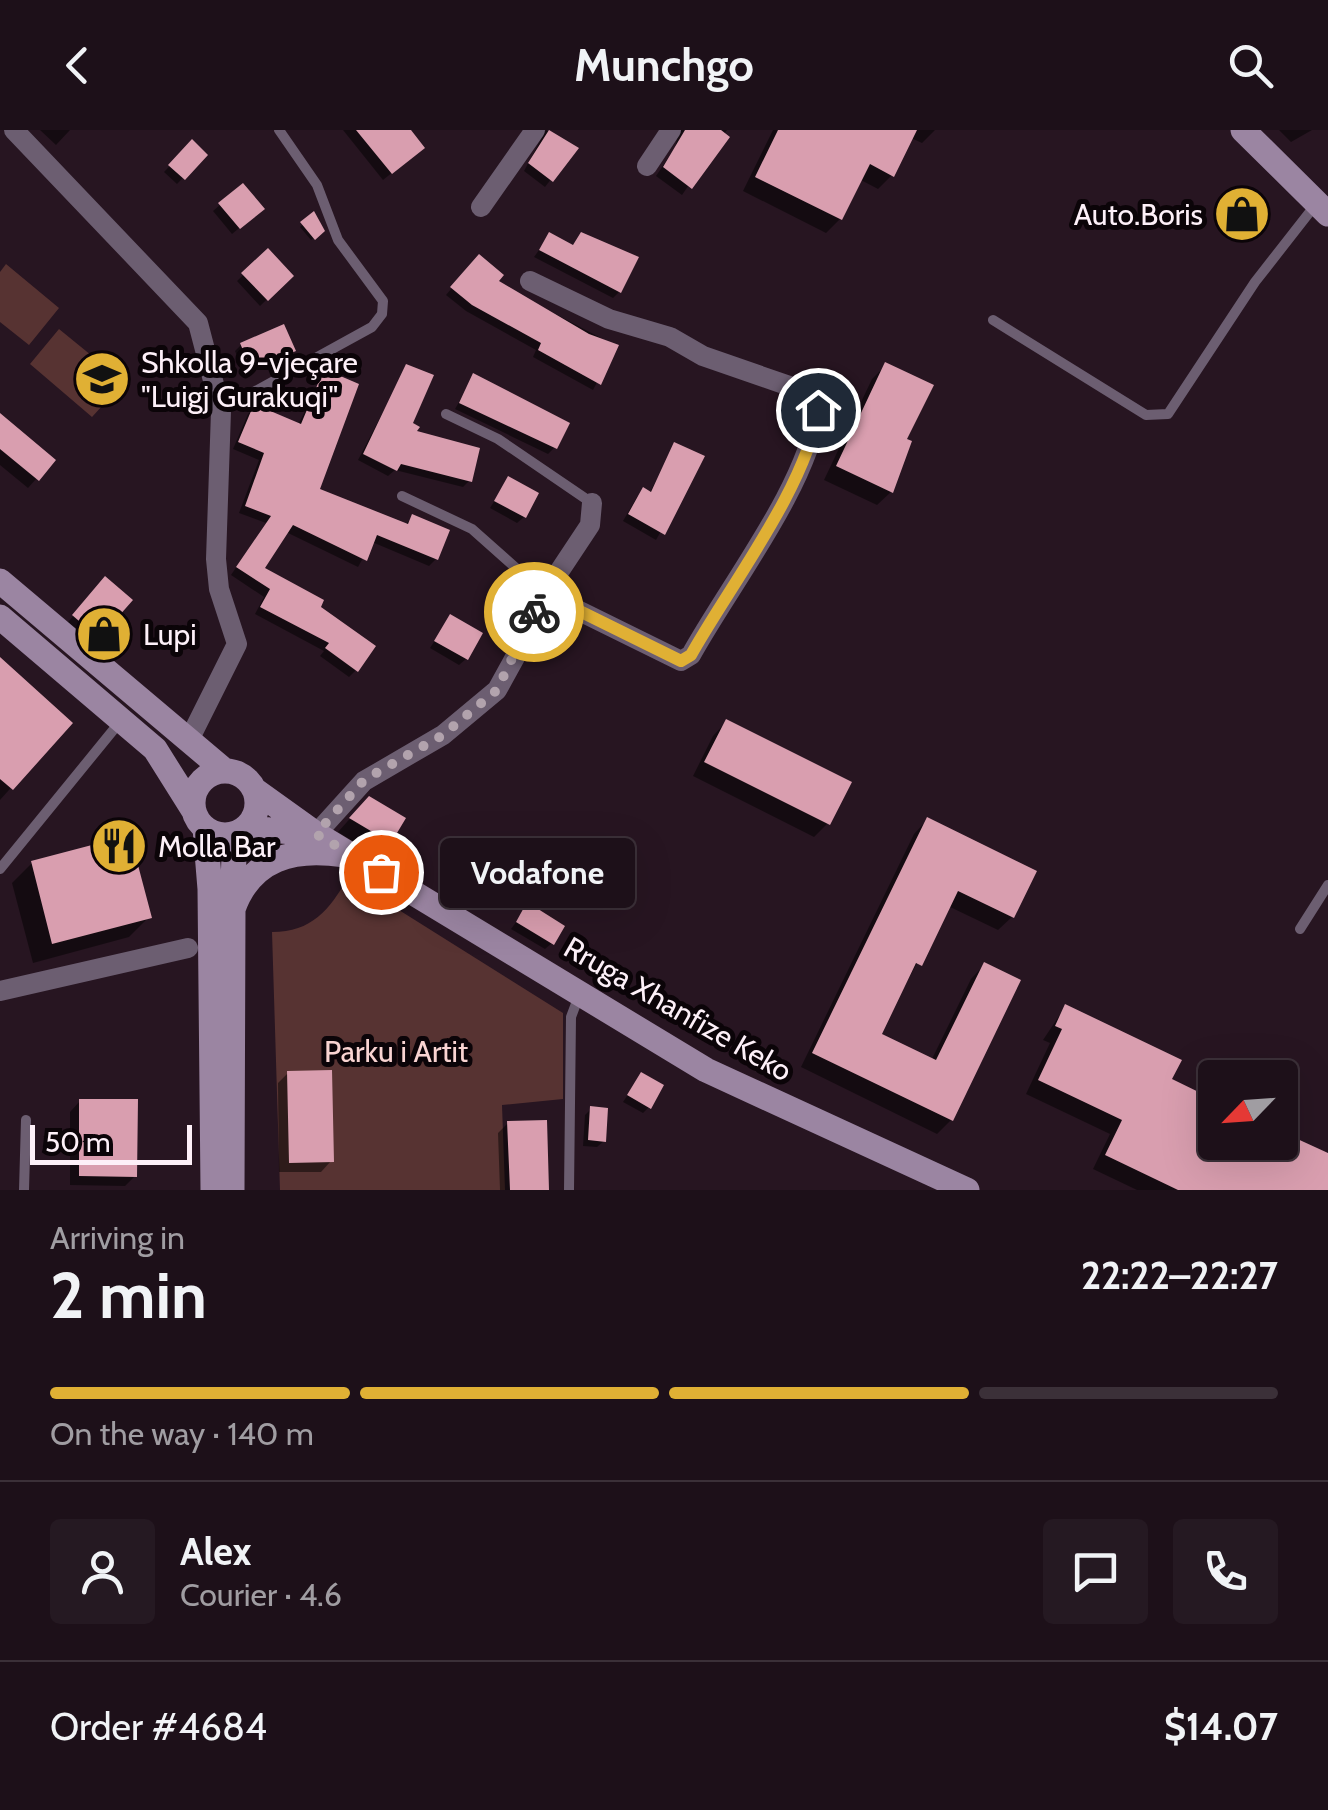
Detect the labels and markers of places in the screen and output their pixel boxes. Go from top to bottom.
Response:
shop icon: Auto.Boris [1212,184,1272,244]
place label: Auto.Boris [1074,196,1203,233]
place label: Shkolla 9-vjeçare "Luigj Gurakuqi" [141,344,358,415]
school or university icon: Shkolla 9-vjeçare "Luigj Gurakuqi" [72,349,132,409]
pin [776,368,861,453]
shop icon: Lupi [74,604,134,664]
place label: Lupi [143,616,197,653]
restaurant icon: Molla Bar [89,816,149,876]
place label: Molla Bar [158,828,276,865]
pin [339,830,424,915]
callout: Vodafone [441,837,636,907]

